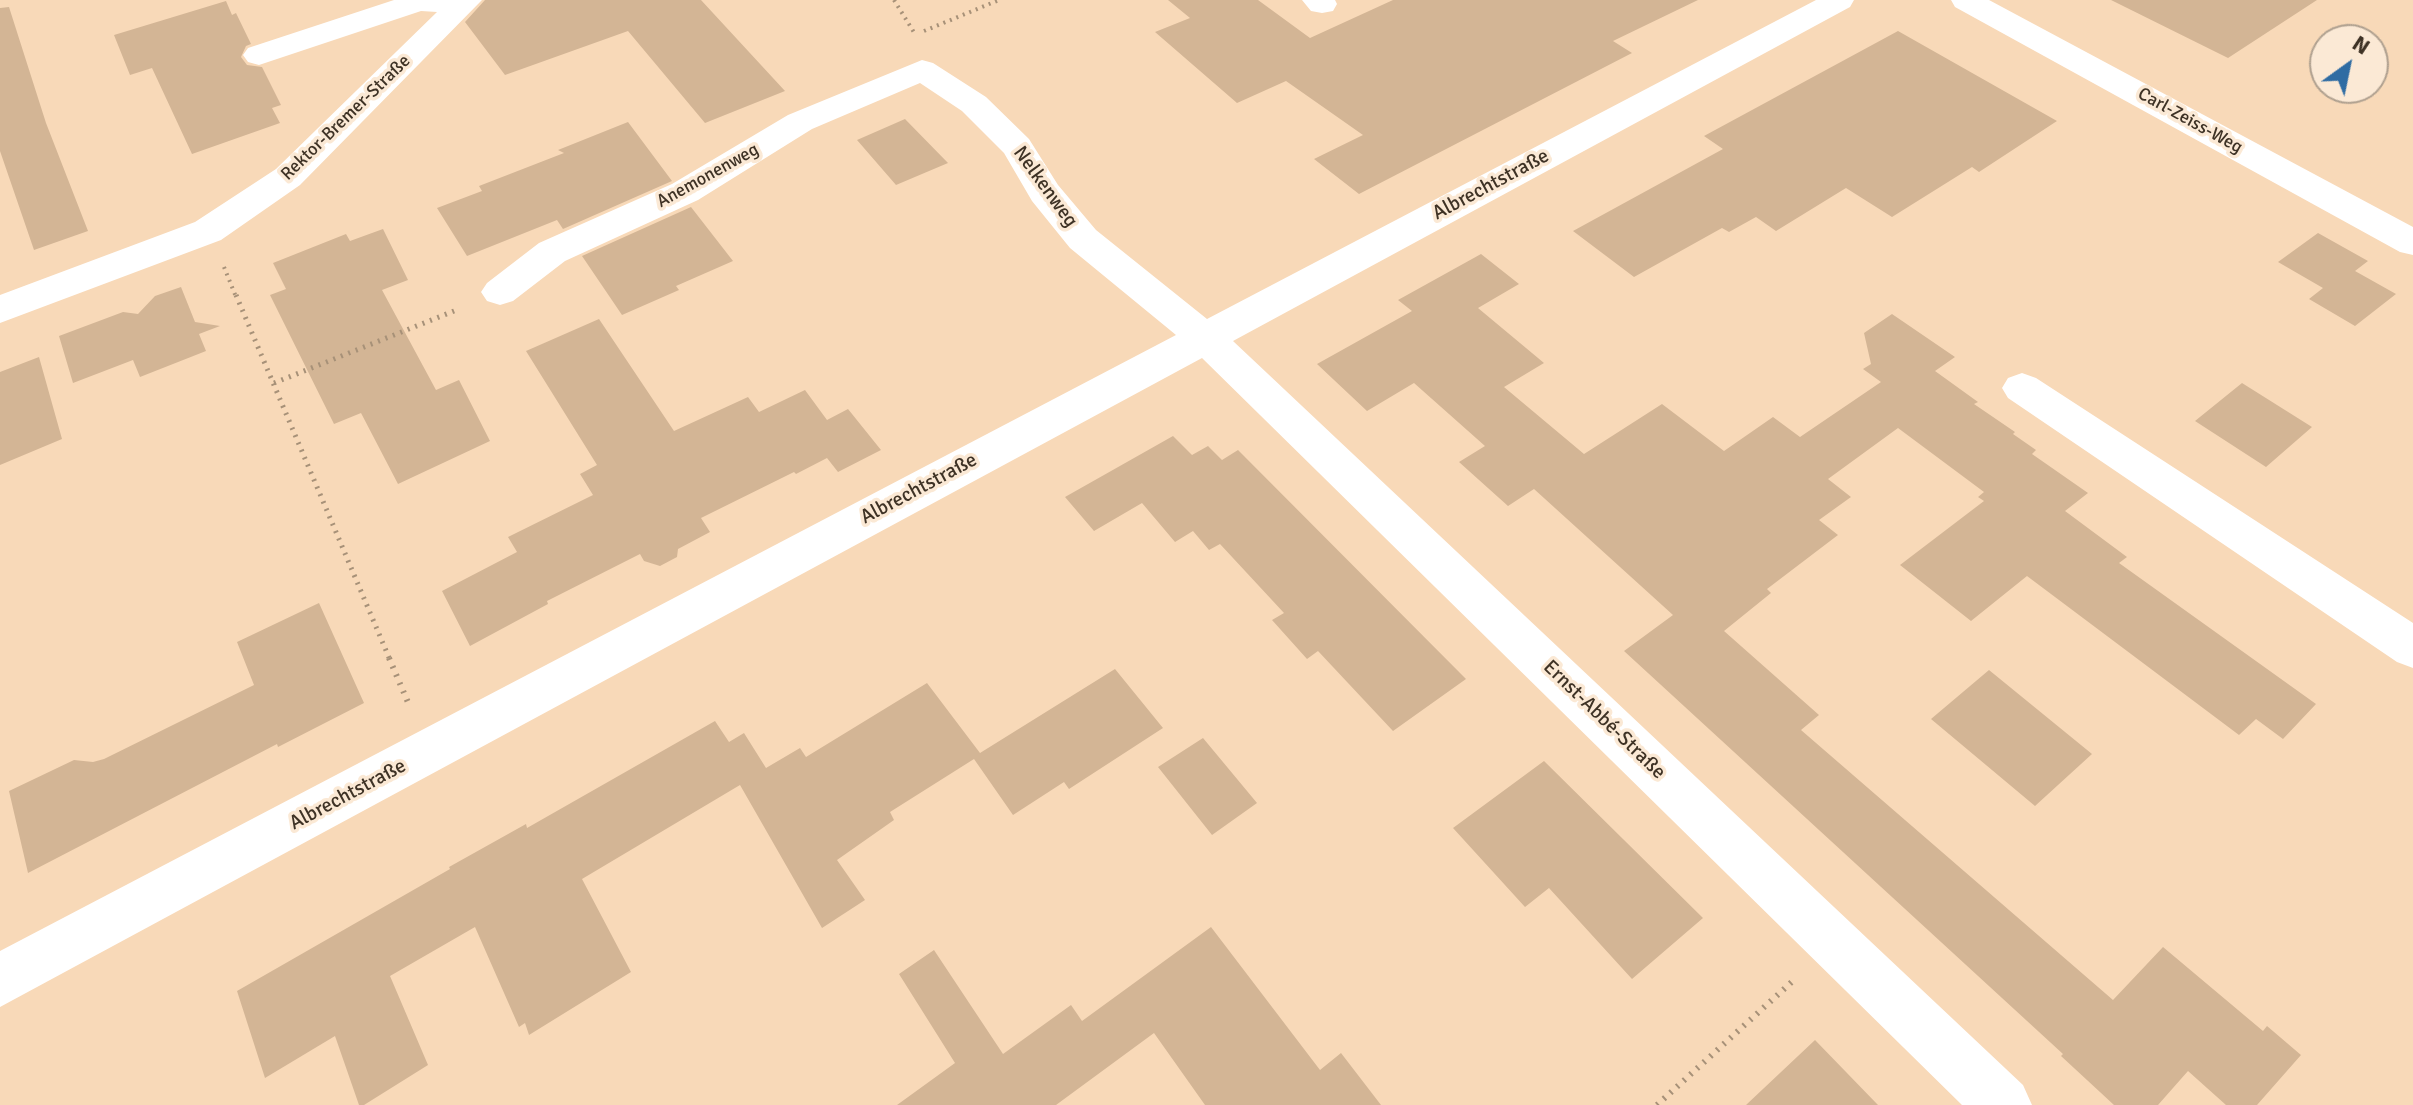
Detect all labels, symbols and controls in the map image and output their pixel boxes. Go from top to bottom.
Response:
north arrow [2309,24,2389,104]
text: N [2347,30,2375,61]
street label: Rektor-Bremer-Straße [277,51,415,185]
street label: Carl-Zeiss-Weg [2134,83,2246,159]
street label: Anemonenweg [653,139,763,213]
street label: Nelkenweg [1008,142,1082,232]
street label: Albrechtstraße [1429,144,1553,226]
street label: Albrechtstraße [857,448,981,530]
street label: Ernst-Abbé-Straße [1538,656,1670,784]
street label: Albrechtstraße [286,754,410,836]

